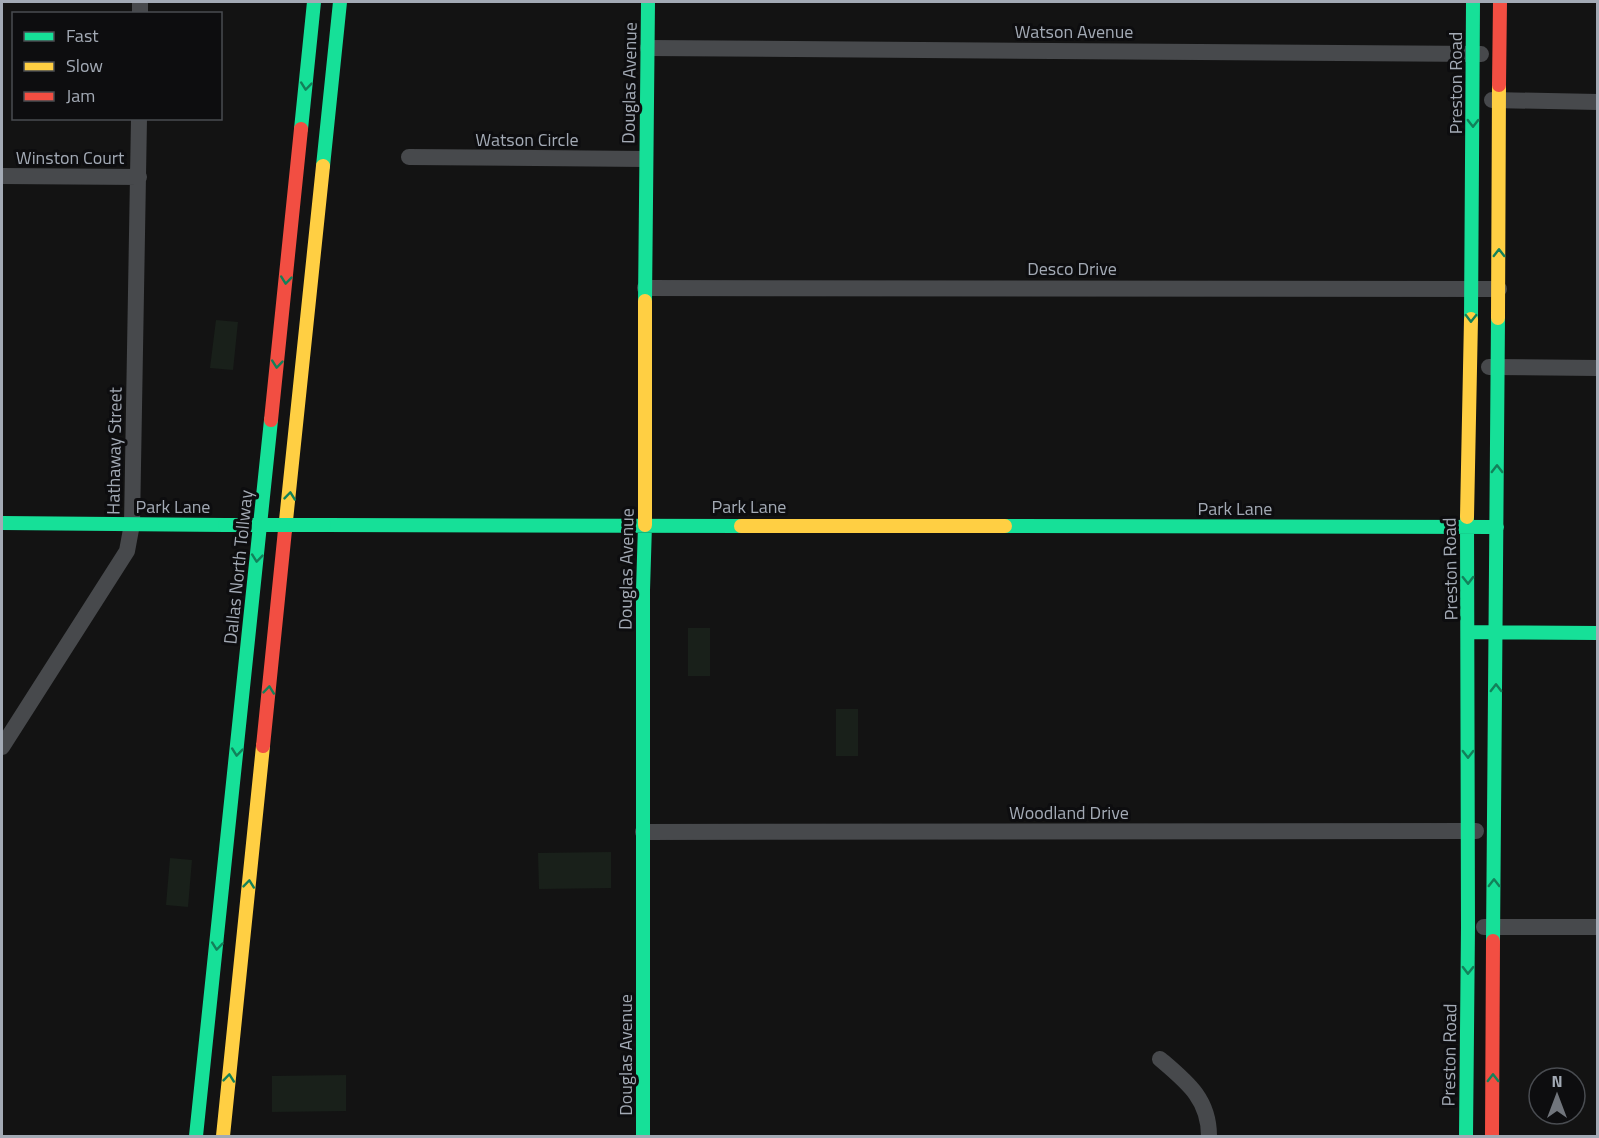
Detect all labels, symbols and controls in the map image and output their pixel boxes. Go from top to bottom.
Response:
legend [12,12,222,120]
street label: Watson Avenue [1015,18,1133,45]
text: Fast [66,22,99,49]
street label: Douglas Avenue [614,22,644,144]
street label: Preston Road [1442,32,1469,134]
text: Slow [66,52,103,79]
one-way arrow [300,81,313,91]
text: Jam [66,82,95,109]
one-way arrow [1467,118,1479,127]
street label: Watson Circle [475,126,579,153]
street label: Winston Court [16,144,125,171]
one-way arrow [1493,248,1505,257]
street label: Desco Drive [1027,255,1117,282]
one-way arrow [280,275,293,285]
one-way arrow [1465,313,1477,322]
one-way arrow [271,359,284,368]
street label: Hathaway Street [99,386,129,515]
one-way arrow [1491,464,1504,473]
street label: Dallas North Tollway [216,488,260,645]
one-way arrow [283,492,296,501]
street label: Park Lane [136,493,210,520]
street label: Park Lane [712,493,786,520]
street label: Park Lane [1198,495,1272,522]
street label: Douglas Avenue [611,508,641,630]
street label: Preston Road [1436,517,1464,621]
one-way arrow [251,553,264,562]
one-way arrow [1462,575,1474,584]
one-way arrow [1490,684,1502,693]
one-way arrow [263,686,275,695]
one-way arrow [231,747,244,756]
one-way arrow [1462,749,1474,758]
street label: Woodland Drive [1009,799,1129,826]
one-way arrow [1488,879,1500,888]
one-way arrow [242,880,255,889]
one-way arrow [211,941,224,950]
one-way arrow [1462,965,1474,974]
street label: Douglas Avenue [612,994,639,1116]
street label: Preston Road [1435,1003,1463,1107]
north arrow [1527,1066,1587,1126]
text: N [1551,1069,1563,1093]
one-way arrow [222,1074,235,1083]
one-way arrow [1486,1074,1499,1083]

